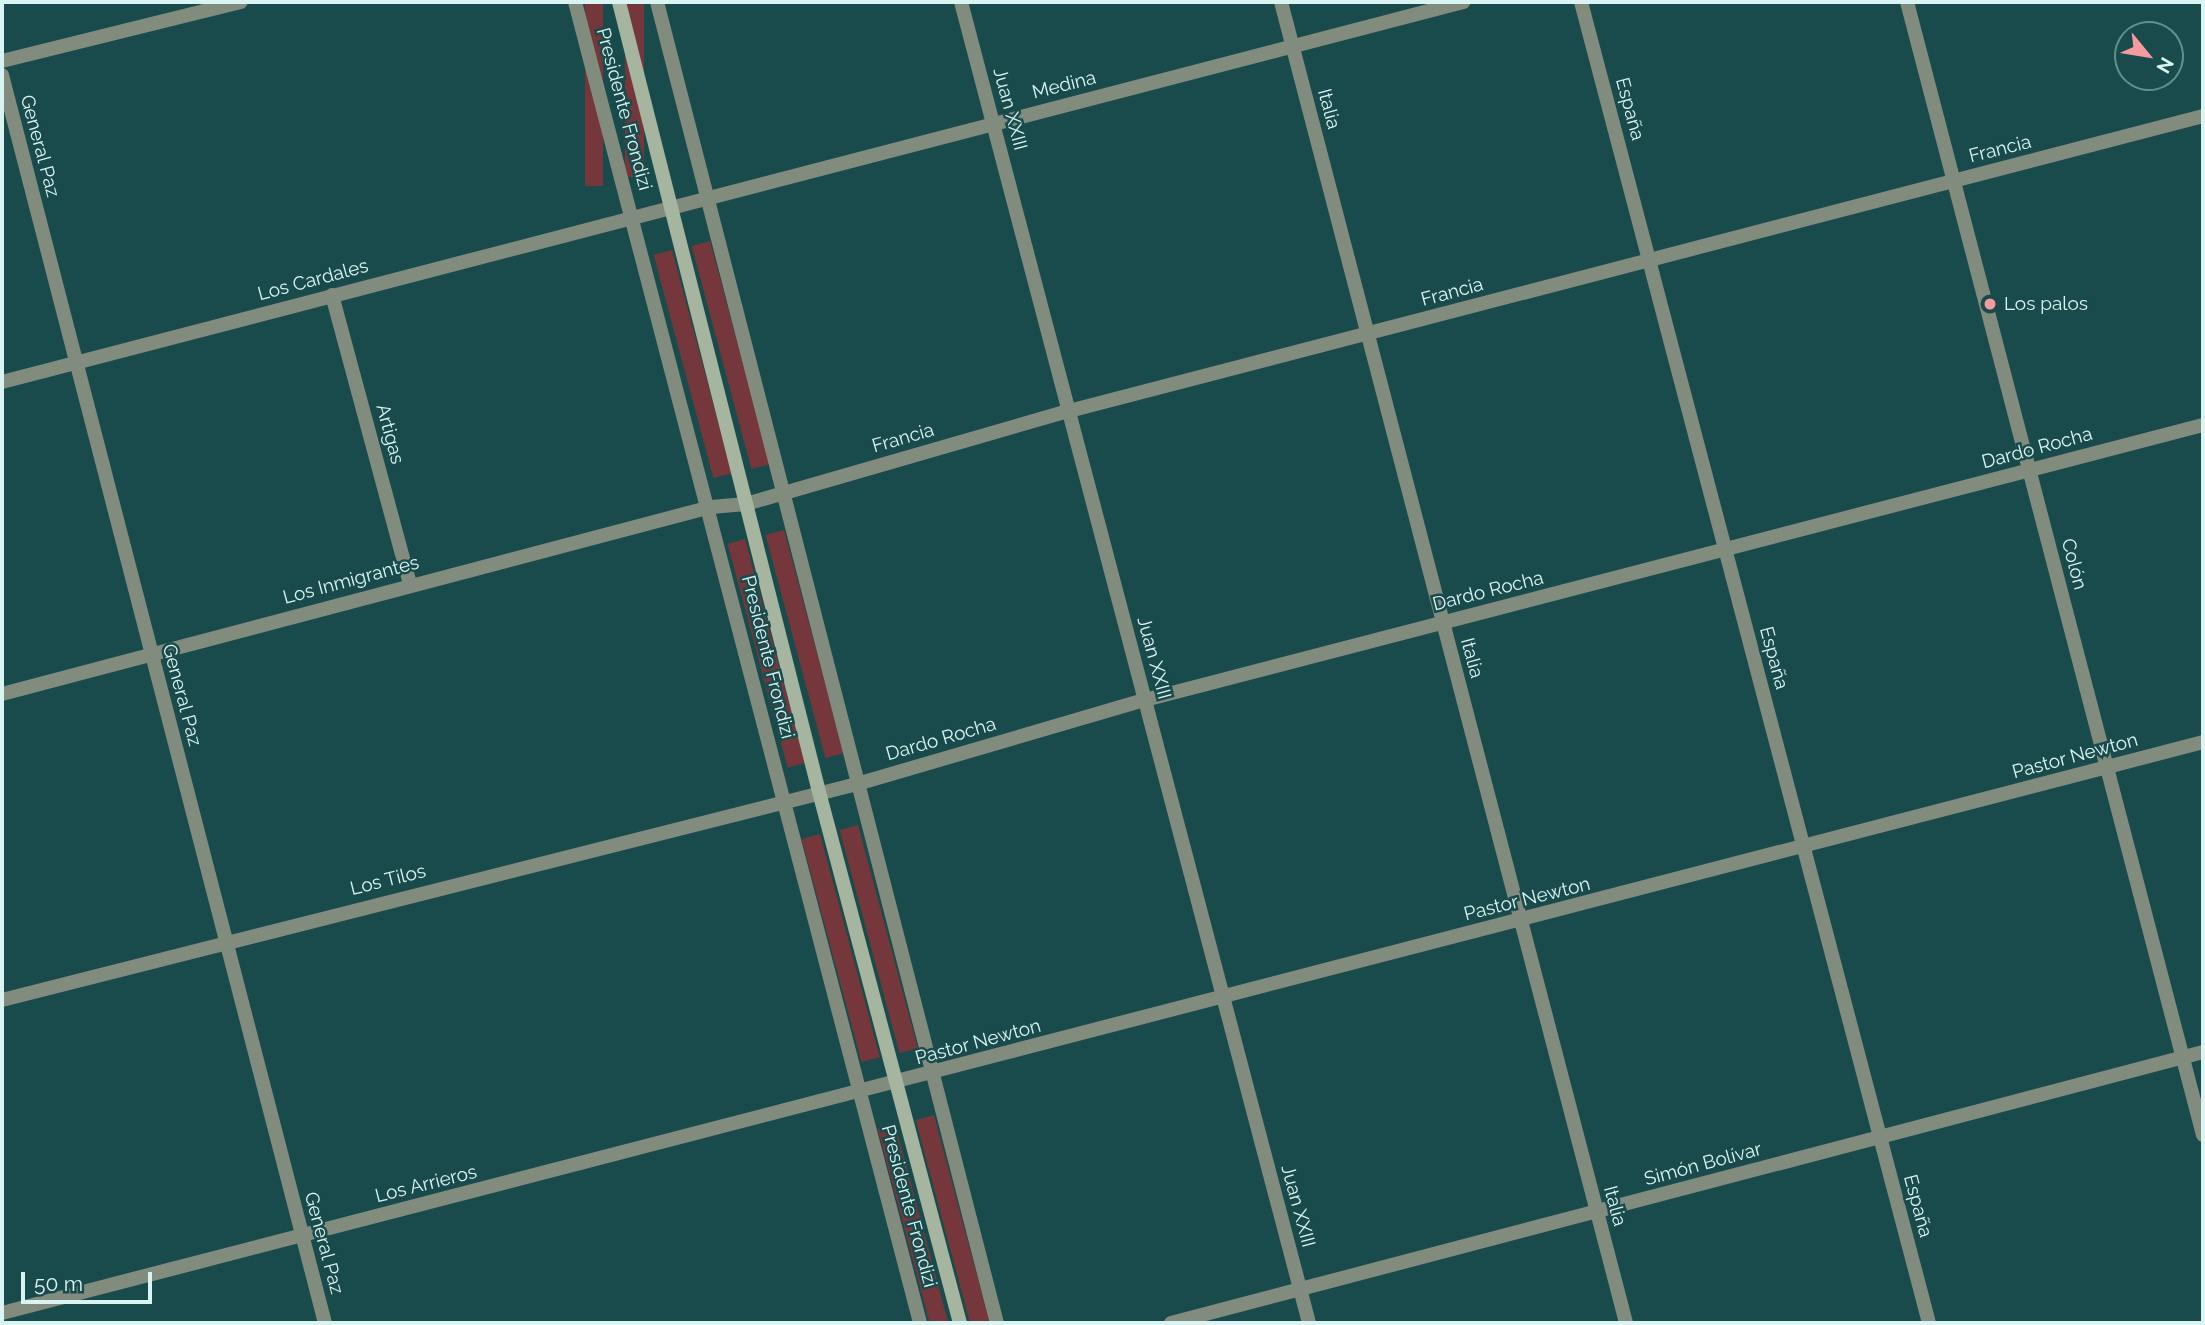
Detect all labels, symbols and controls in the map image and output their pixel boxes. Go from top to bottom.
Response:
north arrow [2114,21,2184,91]
street label: Presidente Frondizi [591,25,657,193]
text: N [2152,54,2179,77]
street label: Juan XXIII [988,65,1032,153]
street label: Medina [1030,66,1098,104]
street label: España [1611,75,1649,143]
street label: Italia [1313,86,1345,132]
street label: General Paz [15,92,65,200]
street label: Francia [1966,130,2034,168]
street label: Los Cardales [255,254,371,306]
street label: Francia [1418,273,1486,311]
place label: Los palos [2004,293,2088,315]
marker: Los palos [1982,296,1998,312]
street label: Artigas [371,401,409,467]
street label: Francia [869,418,937,458]
street label: Dardo Rocha [1979,422,2095,474]
street label: Colón [2056,536,2092,592]
street label: Los Inmigrantes [281,551,421,609]
street label: Dardo Rocha [1430,566,1546,616]
street label: Presidente Frondizi [737,573,799,741]
street label: Juan XXIII [1132,614,1176,702]
street label: España [1755,624,1793,692]
street label: Italia [1456,635,1488,681]
street label: General Paz [157,641,207,749]
street label: Dardo Rocha [883,712,999,766]
street label: Pastor Newton [2009,728,2141,784]
street label: Los Tilos [348,860,428,900]
street label: Pastor Newton [1461,872,1593,926]
street label: Pastor Newton [912,1014,1044,1070]
street label: Presidente Frondizi [876,1122,942,1290]
street label: Simón Bolívar [1642,1137,1764,1191]
street label: Los Arrieros [373,1160,479,1208]
street label: Juan XXIII [1276,1162,1320,1250]
street label: España [1899,1172,1937,1240]
street label: Italia [1599,1183,1631,1229]
street label: General Paz [299,1189,349,1297]
scale bar [24,1258,156,1302]
text: 50 m [34,1271,83,1296]

